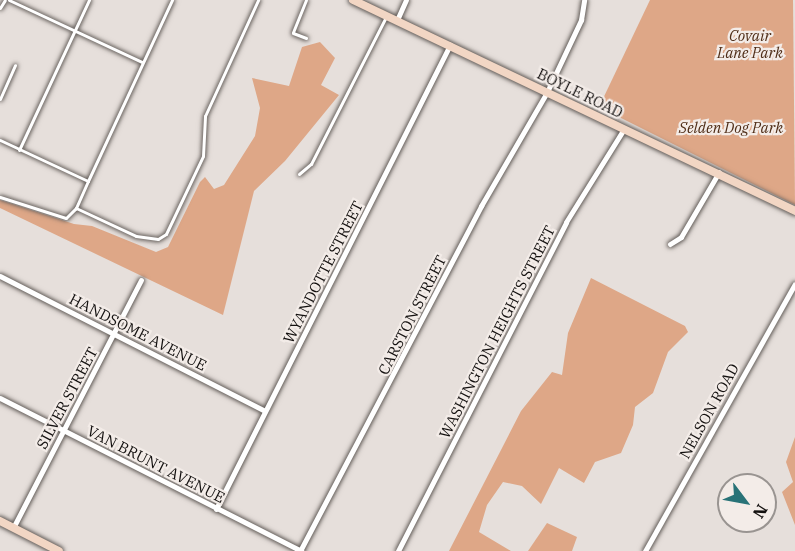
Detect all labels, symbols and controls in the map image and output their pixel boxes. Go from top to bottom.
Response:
park label: Covair Lane Park [717,26,783,61]
street label: BOYLE ROAD [534,65,626,121]
park label: Selden Dog Park [679,119,783,137]
street label: WYANDOTTE STREET [279,198,367,346]
street label: WASHINGTON HEIGHTS STREET [435,223,559,441]
street label: CARSTON STREET [374,252,450,378]
street label: HANDSOME AVENUE [66,290,210,374]
street label: SILVER STREET [33,344,101,452]
street label: NELSON ROAD [675,360,743,462]
street label: VAN BRUNT AVENUE [84,421,228,507]
north arrow [717,473,777,533]
text: N [749,501,772,522]

